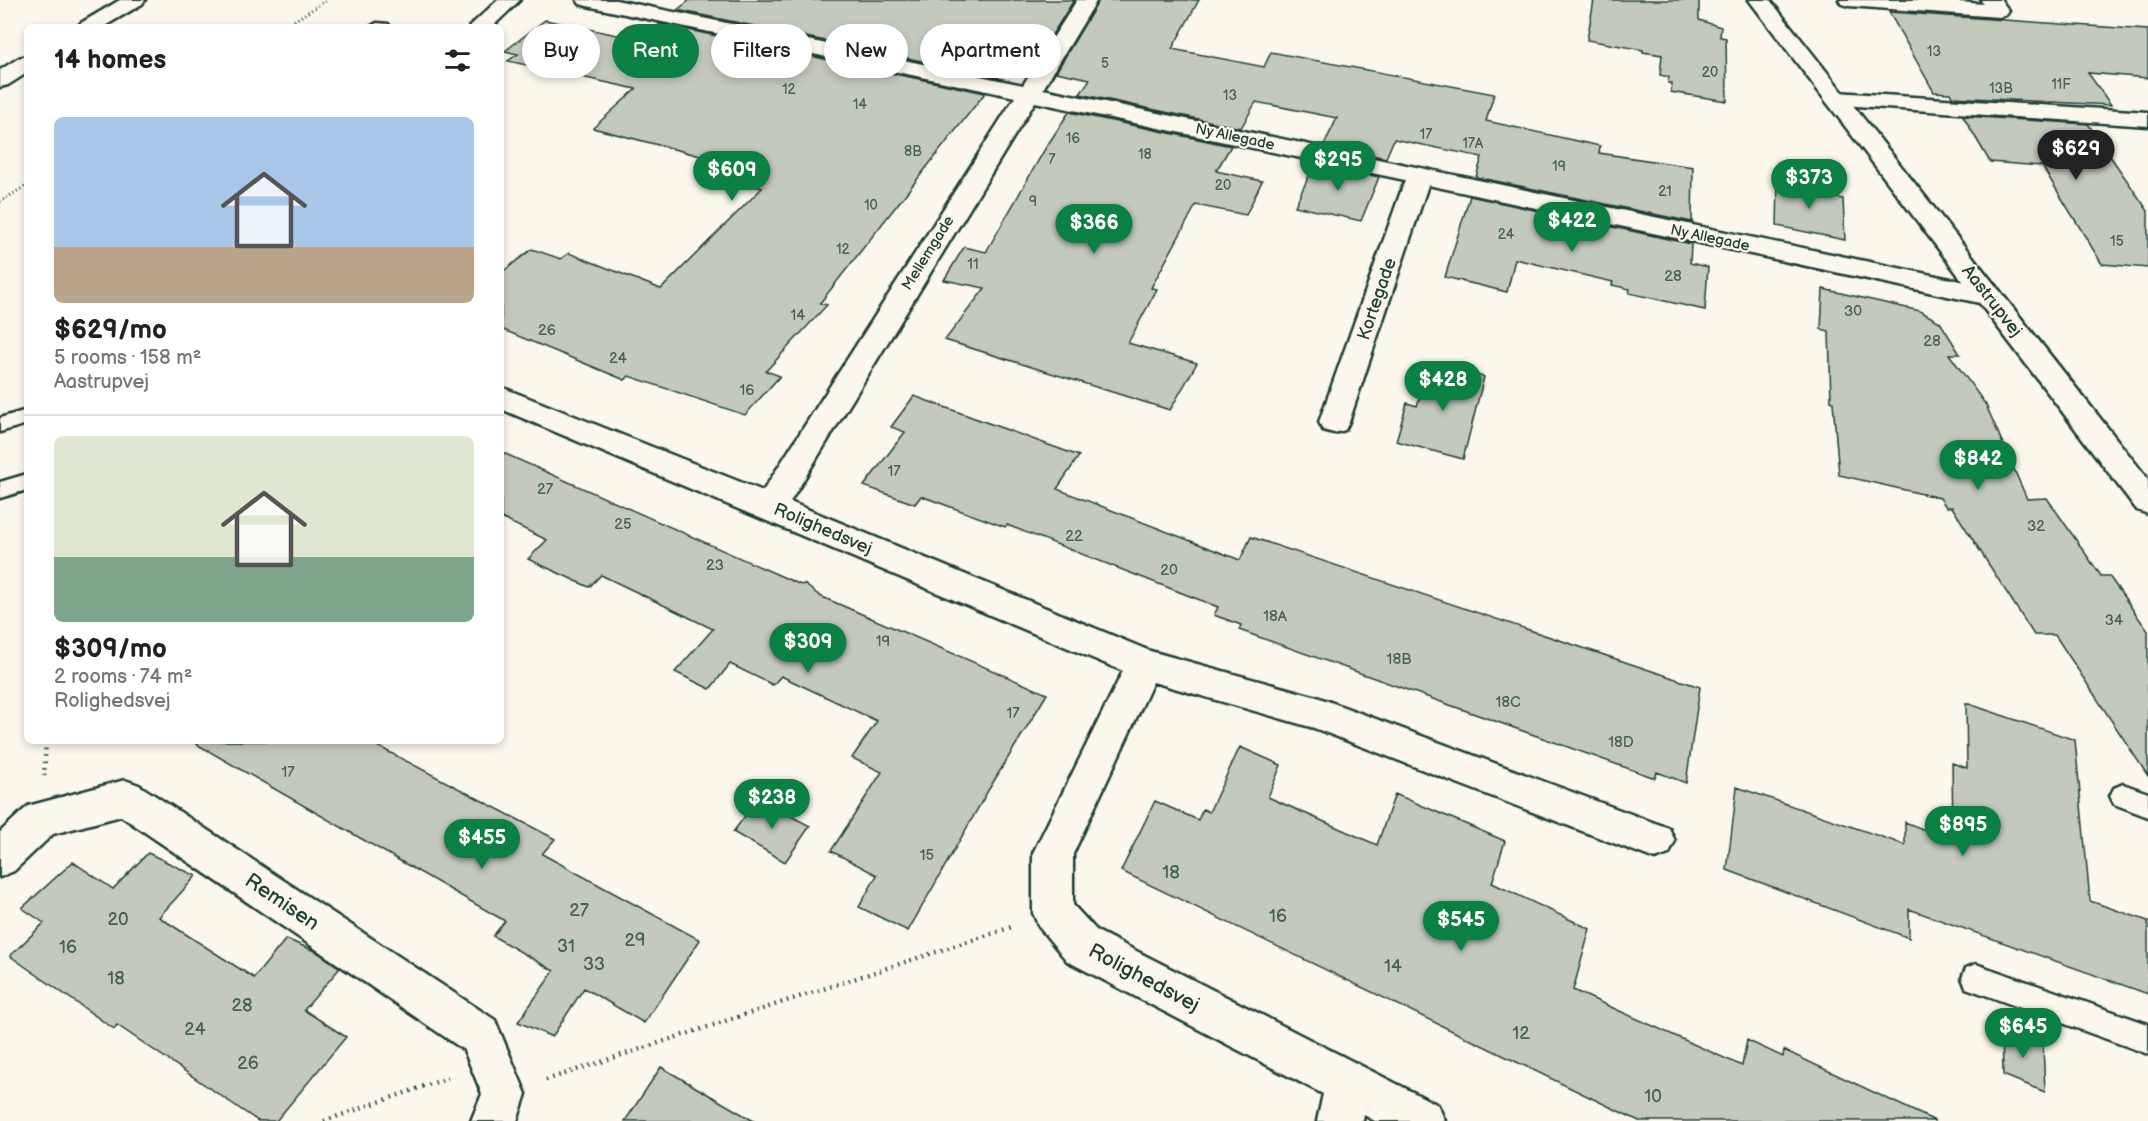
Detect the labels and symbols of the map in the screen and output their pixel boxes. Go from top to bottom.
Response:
house number: 13 [1927,43,1941,60]
house number: 5 [1101,55,1109,72]
house number: 20 [1702,64,1718,81]
house number: 11F [2051,76,2071,93]
house number: 13B [1989,80,2013,97]
house number: 12 [782,81,797,98]
house number: 13 [1223,87,1237,104]
house number: 14 [853,96,867,113]
street label: Ny Allegade [1194,119,1276,155]
house number: 17 [1420,126,1432,143]
house number: 16 [1066,130,1080,147]
pin: $629 [2040,130,2112,181]
house number: 17A [1463,135,1484,152]
pin: $295 [1302,141,1374,192]
house number: 8B [904,143,922,160]
house number: 18 [1138,146,1152,163]
pin: $609 [696,151,768,202]
house number: 7 [1049,151,1056,168]
house number: 19 [1552,158,1566,175]
pin: $373 [1773,159,1845,210]
house number: 20 [1215,177,1231,194]
house number: 21 [1658,183,1672,200]
house number: 9 [1029,193,1037,210]
house number: 10 [864,197,878,214]
pin: $422 [1536,202,1608,253]
pin: $366 [1058,204,1130,255]
street label: Mellemgade [898,212,958,294]
street label: Ny Allegade [1669,220,1751,256]
house number: 24 [1498,226,1515,243]
house number: 15 [2110,233,2124,250]
house number: 12 [836,241,851,258]
house number: 11 [967,255,979,274]
street label: Kortegade [1353,255,1401,343]
street label: Aastrupvej [1957,261,2027,341]
house number: 28 [1664,267,1682,286]
house number: 30 [1844,302,1862,321]
house number: 14 [791,306,805,325]
house number: 26 [538,321,556,340]
house number: 28 [1923,332,1941,351]
house number: 24 [609,349,627,368]
pin: $428 [1407,361,1479,412]
house number: 16 [740,381,754,400]
pin: $842 [1942,440,2014,491]
house number: 17 [887,462,901,481]
house number: 27 [537,480,554,499]
street label: Rolighedsvej [771,499,875,559]
house number: 25 [614,515,632,534]
house number: 32 [2027,517,2045,536]
house number: 22 [1065,527,1083,546]
house number: 23 [706,556,724,575]
house number: 20 [1160,561,1178,580]
house number: 18A [1263,607,1288,626]
house number: 34 [2105,611,2123,630]
pin: $309 [772,623,844,674]
house number: 19 [876,632,890,651]
house number: 18B [1387,650,1411,669]
house number: 18C [1495,693,1521,712]
house number: 17 [1006,704,1020,723]
house number: 18D [1608,733,1634,752]
house number: 17 [281,763,295,782]
pin: $238 [736,779,808,830]
pin: $895 [1927,806,1999,857]
pin: $455 [446,819,518,870]
house number: 15 [920,846,934,865]
house number: 18 [1162,862,1180,883]
street label: Remisen [240,868,324,936]
house number: 27 [569,900,589,921]
pin: $545 [1425,901,1497,952]
house number: 16 [1269,906,1287,927]
house number: 20 [107,909,129,930]
house number: 29 [624,930,646,951]
house number: 31 [557,936,575,957]
house number: 16 [59,937,77,958]
street label: Rolighedsvej [1084,938,1204,1018]
house number: 33 [583,954,605,975]
house number: 14 [1384,956,1402,977]
house number: 18 [107,968,125,989]
house number: 28 [231,995,253,1016]
pin: $645 [1987,1008,2059,1059]
house number: 24 [184,1019,206,1040]
house number: 12 [1512,1023,1530,1044]
house number: 26 [237,1053,259,1074]
house number: 10 [1644,1086,1662,1107]

